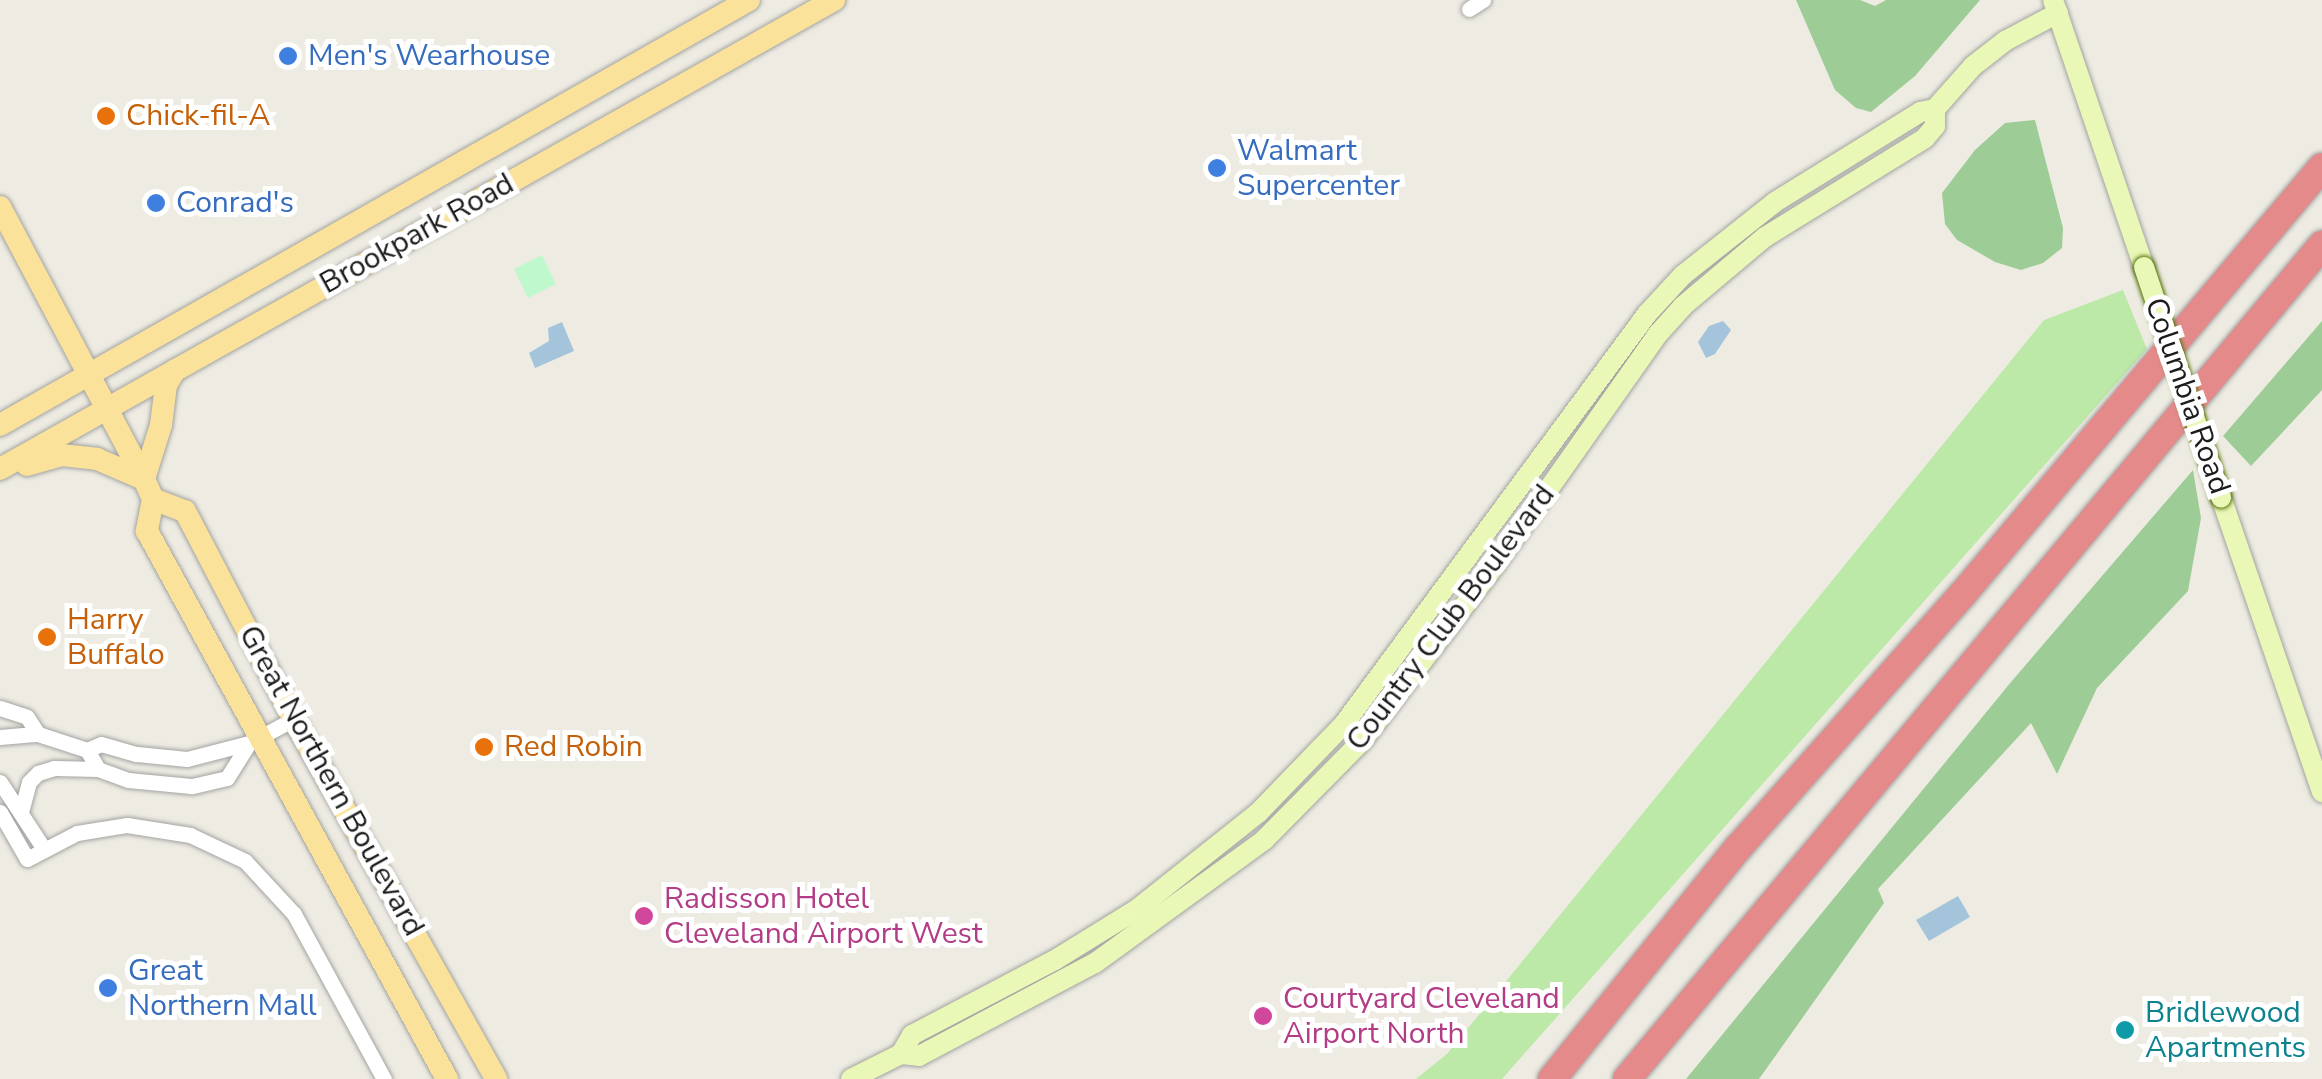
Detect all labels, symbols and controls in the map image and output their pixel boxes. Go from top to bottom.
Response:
place label: Men's Wearhouse [308,38,550,74]
marker: Men's Wearhouse [277,45,299,67]
place label: Chick-fil-A [126,98,270,134]
marker: Chick-fil-A [95,105,117,127]
place label: Walmart Supercenter [1237,133,1400,204]
marker: Walmart Supercenter [1206,157,1228,179]
street label: Brookpark Road [314,166,520,302]
place label: Conrad's [176,185,294,221]
marker: Conrad's [145,192,167,214]
street label: Columbia Road [2137,293,2237,499]
street label: Country Club Boulevard [1339,478,1563,758]
place label: Harry Buffalo [67,602,165,672]
street label: Great Northern Boulevard [231,620,431,942]
marker: Harry Buffalo [36,626,58,648]
place label: Red Robin [504,729,643,765]
marker: Red Robin [473,736,495,758]
place label: Radisson Hotel Cleveland Airport West [664,881,982,952]
marker: Radisson Hotel Cleveland Airport West [633,905,655,927]
place label: Great Northern Mall [128,953,317,1024]
marker: Great Northern Mall [97,977,119,999]
place label: Courtyard Cleveland Airport North [1283,981,1560,1052]
place label: Bridlewood Apartments [2145,995,2306,1066]
marker: Courtyard Cleveland Airport North [1252,1005,1274,1027]
marker: Bridlewood Apartments [2114,1019,2136,1041]

